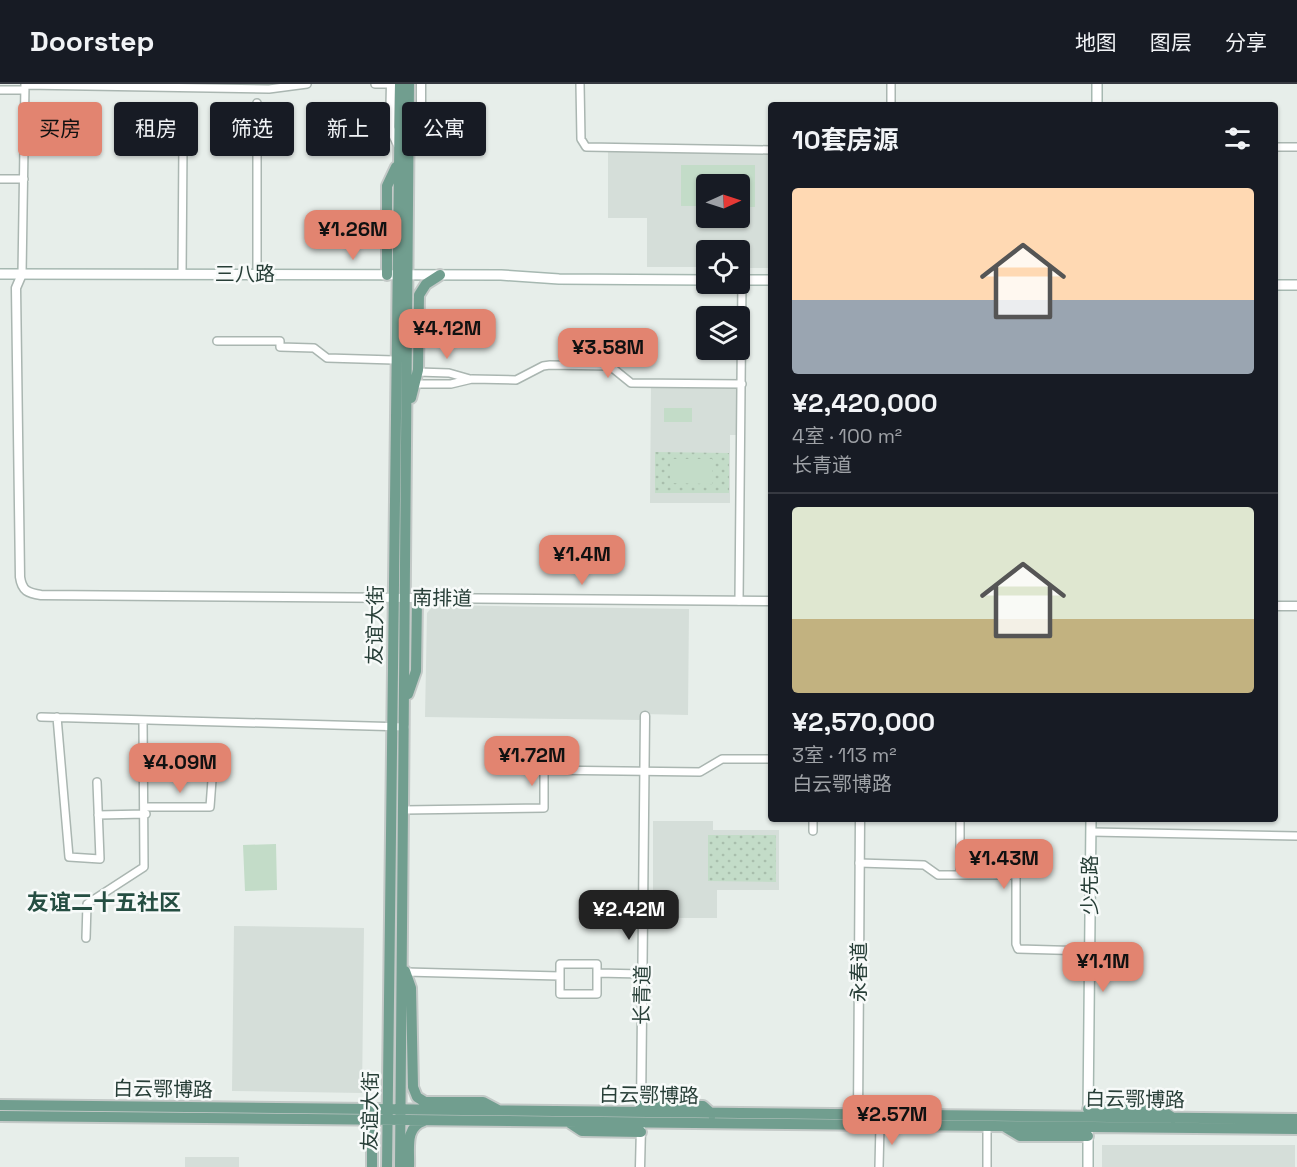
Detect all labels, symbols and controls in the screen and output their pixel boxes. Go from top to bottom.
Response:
text: Doorstep [30,23,154,59]
text: 地图 [1075,29,1117,56]
text: 图层 [1150,29,1192,56]
text: 分享 [1225,29,1267,56]
chip: 买房 [18,102,102,156]
chip: 租房 [114,102,198,156]
chip: 筛选 [210,102,294,156]
chip: 新上 [306,102,390,156]
chip: 公寓 [402,102,486,156]
icon: filters [1221,122,1254,155]
text: 10套房源 [792,123,899,157]
north arrow [696,174,750,228]
map controls [696,174,750,360]
pin: ¥1.26M [304,210,402,261]
text: ¥1.26M [318,216,388,242]
icon: home [969,227,1077,335]
button: locate [696,240,750,294]
street label: 三八路 [215,261,275,287]
button: layers [696,306,750,360]
pin: ¥4.12M [398,309,496,360]
text: ¥4.12M [413,315,481,341]
pin: ¥3.58M [559,328,657,379]
text: ¥3.58M [572,334,644,360]
text: ¥2,420,000 [792,386,938,420]
text: 4室 · 100 m² [792,423,902,449]
text: 长青道 [792,452,852,478]
pin: ¥1.4M [540,535,624,586]
text: ¥1.4M [553,541,611,567]
icon: home [969,546,1077,654]
street label: 南排道 [412,584,472,612]
street label: 友谊大街 [361,585,389,665]
text: ¥2,570,000 [792,705,935,739]
pin: ¥1.72M [483,736,581,787]
text: ¥1.72M [498,742,566,768]
text: 3室 · 113 m² [792,742,897,768]
pin: ¥4.09M [131,743,229,794]
text: ¥4.09M [143,749,217,775]
text: 白云鄂博路 [792,771,892,797]
pin: ¥1.43M [955,839,1053,890]
text: ¥1.43M [969,845,1039,871]
street label: 少先路 [1077,855,1103,915]
district label: 友谊二十五社区 [27,888,181,916]
pin: ¥2.42M [580,890,678,941]
text: ¥2.42M [593,896,665,922]
street label: 永春道 [846,942,872,1002]
pin: ¥1.1M [1061,942,1145,993]
text: ¥1.1M [1076,948,1130,974]
street label: 长青道 [628,965,656,1025]
street label: 友谊大街 [356,1071,384,1151]
street label: 白云鄂博路 [113,1075,213,1103]
street label: 白云鄂博路 [599,1081,699,1109]
street label: 白云鄂博路 [1085,1085,1185,1113]
pin: ¥2.57M [843,1095,941,1146]
text: ¥2.57M [857,1101,927,1127]

